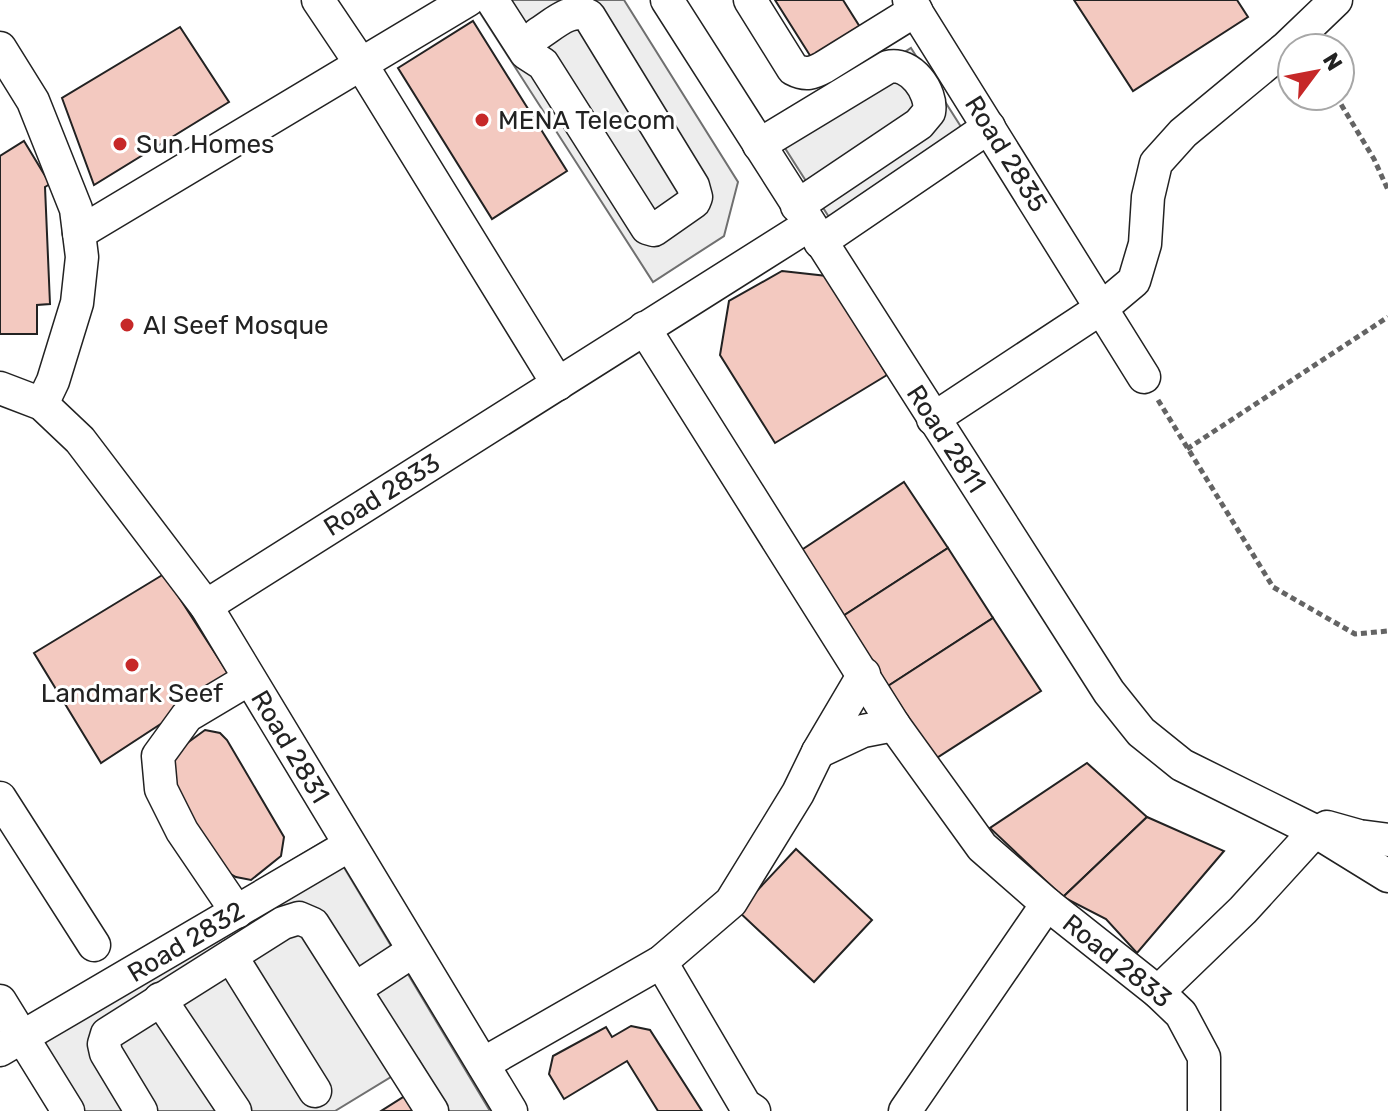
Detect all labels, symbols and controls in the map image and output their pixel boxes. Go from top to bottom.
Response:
north arrow [1276,32,1356,112]
text: N [1317,48,1348,76]
street label: Road 2835 [958,90,1054,218]
place label: MENA Telecom [498,105,675,136]
marker: MENA Telecom [473,111,491,129]
place label: Sun Homes [136,129,274,160]
marker: Sun Homes [111,135,129,153]
place label: Al Seef Mosque [143,310,329,341]
marker: Al Seef Mosque [118,316,136,334]
street label: Road 2811 [900,379,992,499]
street label: Road 2833 [318,447,446,543]
marker: Landmark Seef [123,656,141,674]
place label: Landmark Seef [41,678,223,709]
street label: Road 2831 [244,685,336,809]
street label: Road 2832 [122,895,250,989]
street label: Road 2833 [1056,908,1178,1014]

